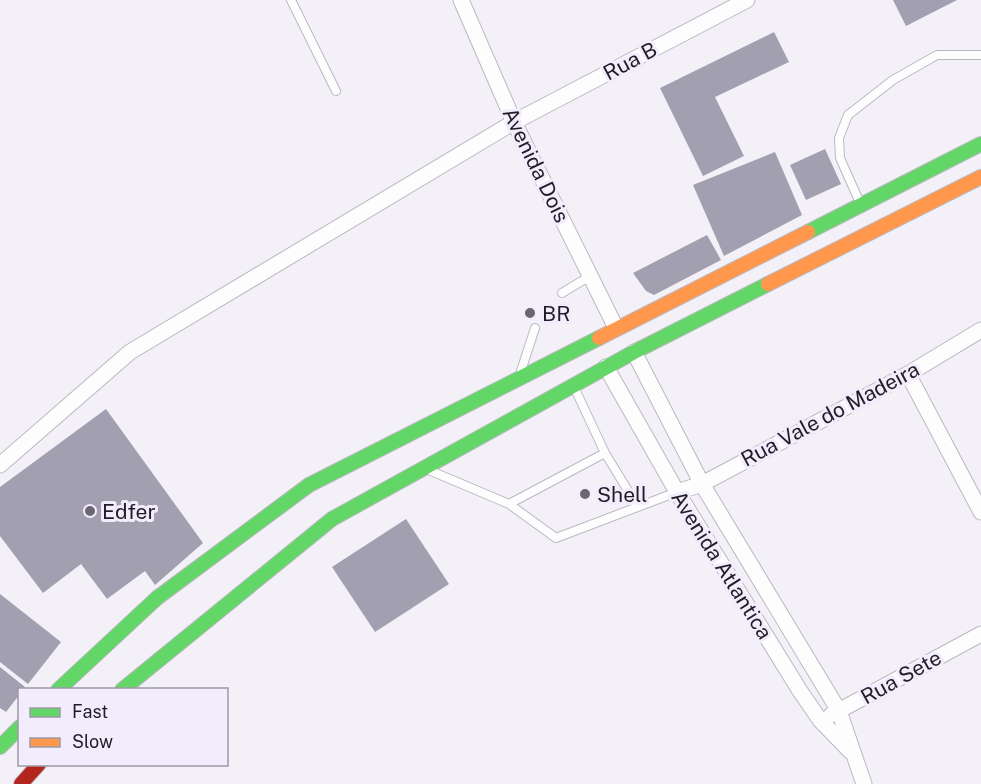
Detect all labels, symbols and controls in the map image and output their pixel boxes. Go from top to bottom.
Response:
street label: Rua B [599,37,661,85]
street label: Avenida Dois [497,103,575,227]
place label: BR [542,301,570,326]
marker: BR [523,306,537,320]
street label: Rua Vale do Madeira [737,356,923,472]
place label: Shell [597,482,647,507]
street label: Avenida Atlantica [666,486,778,644]
marker: Shell [578,487,592,501]
place label: Edfer [102,499,156,524]
marker: Edfer [83,504,97,518]
street label: Rua Sete [856,645,946,709]
legend [18,688,228,766]
text: Fast [72,701,108,722]
text: Slow [72,731,113,752]

